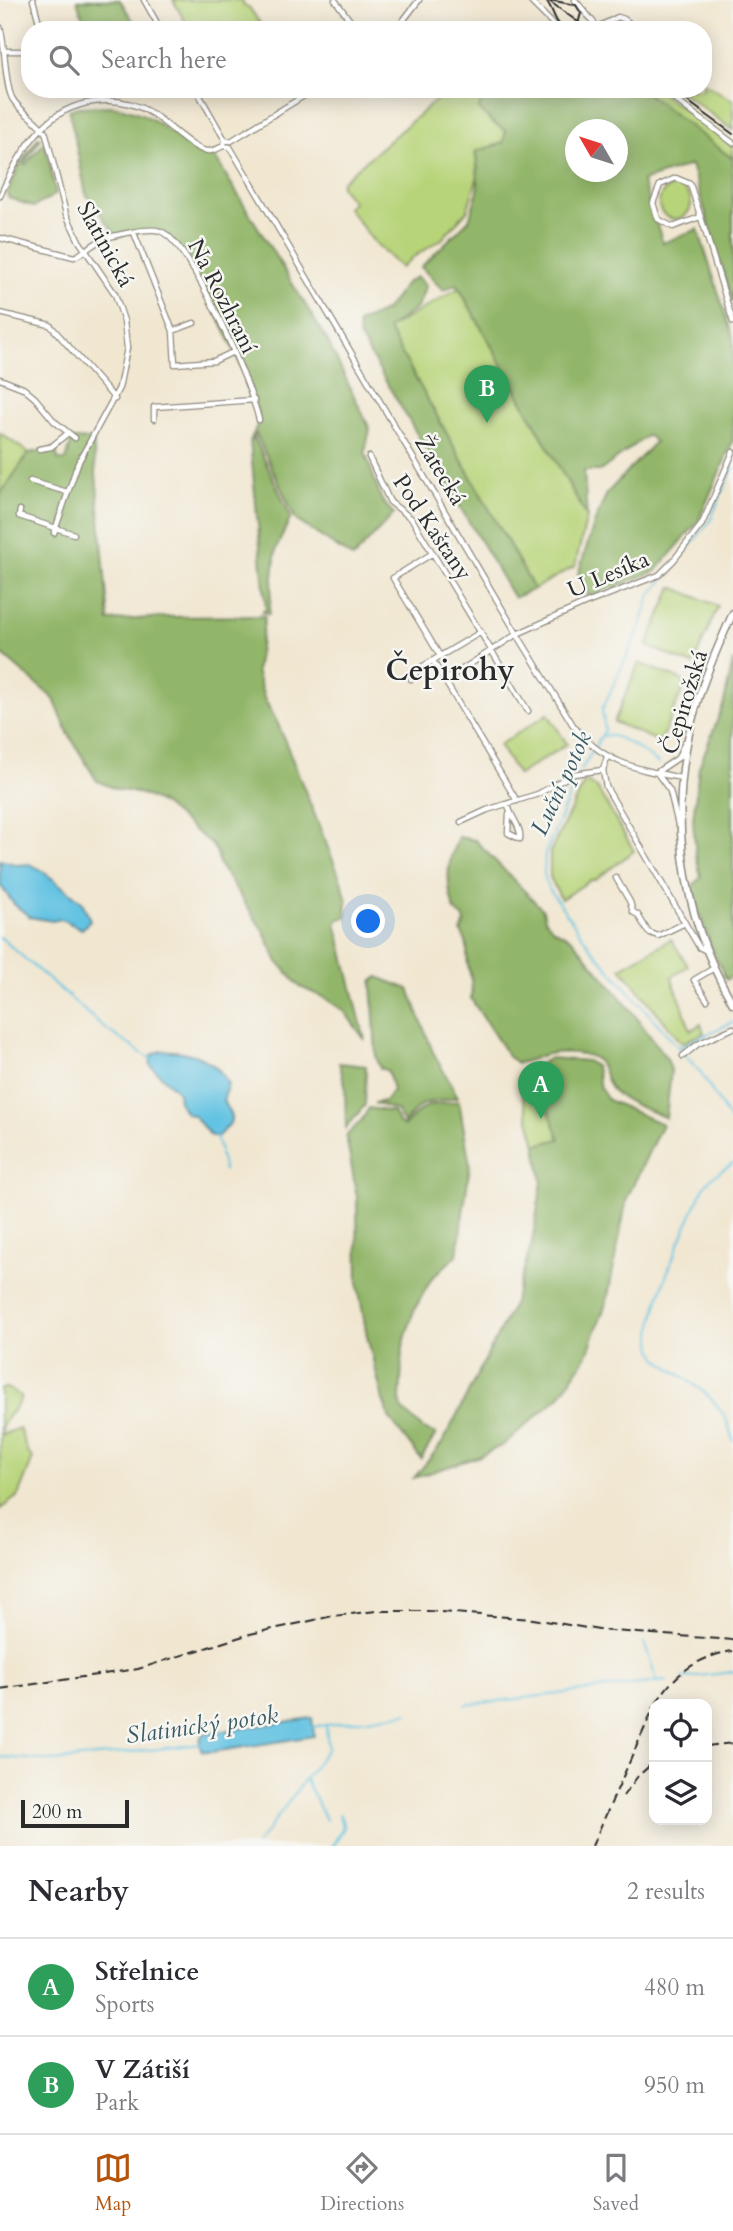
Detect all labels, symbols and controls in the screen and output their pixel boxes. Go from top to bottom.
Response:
search box [21,21,712,98]
icon: search [45,41,83,79]
text: Search here [101,42,227,77]
north arrow [565,119,628,182]
street label: Slatinická [69,196,142,293]
street label: Na Rozhraní [180,234,265,359]
pin: B [464,365,510,423]
street label: Žatecká [408,429,475,511]
street label: Pod Kaštany [386,468,479,586]
street label: U Lesíka [563,543,654,605]
street label: Čepirožská [653,646,715,758]
district label: Čepirohy [386,650,514,691]
water label: Luční potok [523,725,600,841]
your location [351,904,385,938]
pin: A [518,1061,564,1119]
water label: Slatinický potok [124,1698,280,1752]
map controls [649,1699,712,1825]
button: locate [649,1699,712,1762]
button: layers [649,1762,712,1825]
scale bar [21,1797,130,1829]
text: 200 m [32,1799,82,1825]
text: Nearby [28,1871,129,1912]
text: 2 results [627,1876,705,1907]
text: Střelnice [95,1954,199,1989]
text: A [42,1972,60,2003]
text: 480 m [644,1972,705,2003]
text: Sports [95,1989,155,2020]
text: V Zátiší [95,2052,190,2087]
text: B [43,2070,59,2101]
text: 950 m [644,2070,705,2101]
text: Park [95,2087,139,2118]
tab: Map [94,2149,132,2217]
tab: Directions [321,2149,404,2217]
tab: Saved [593,2149,639,2217]

